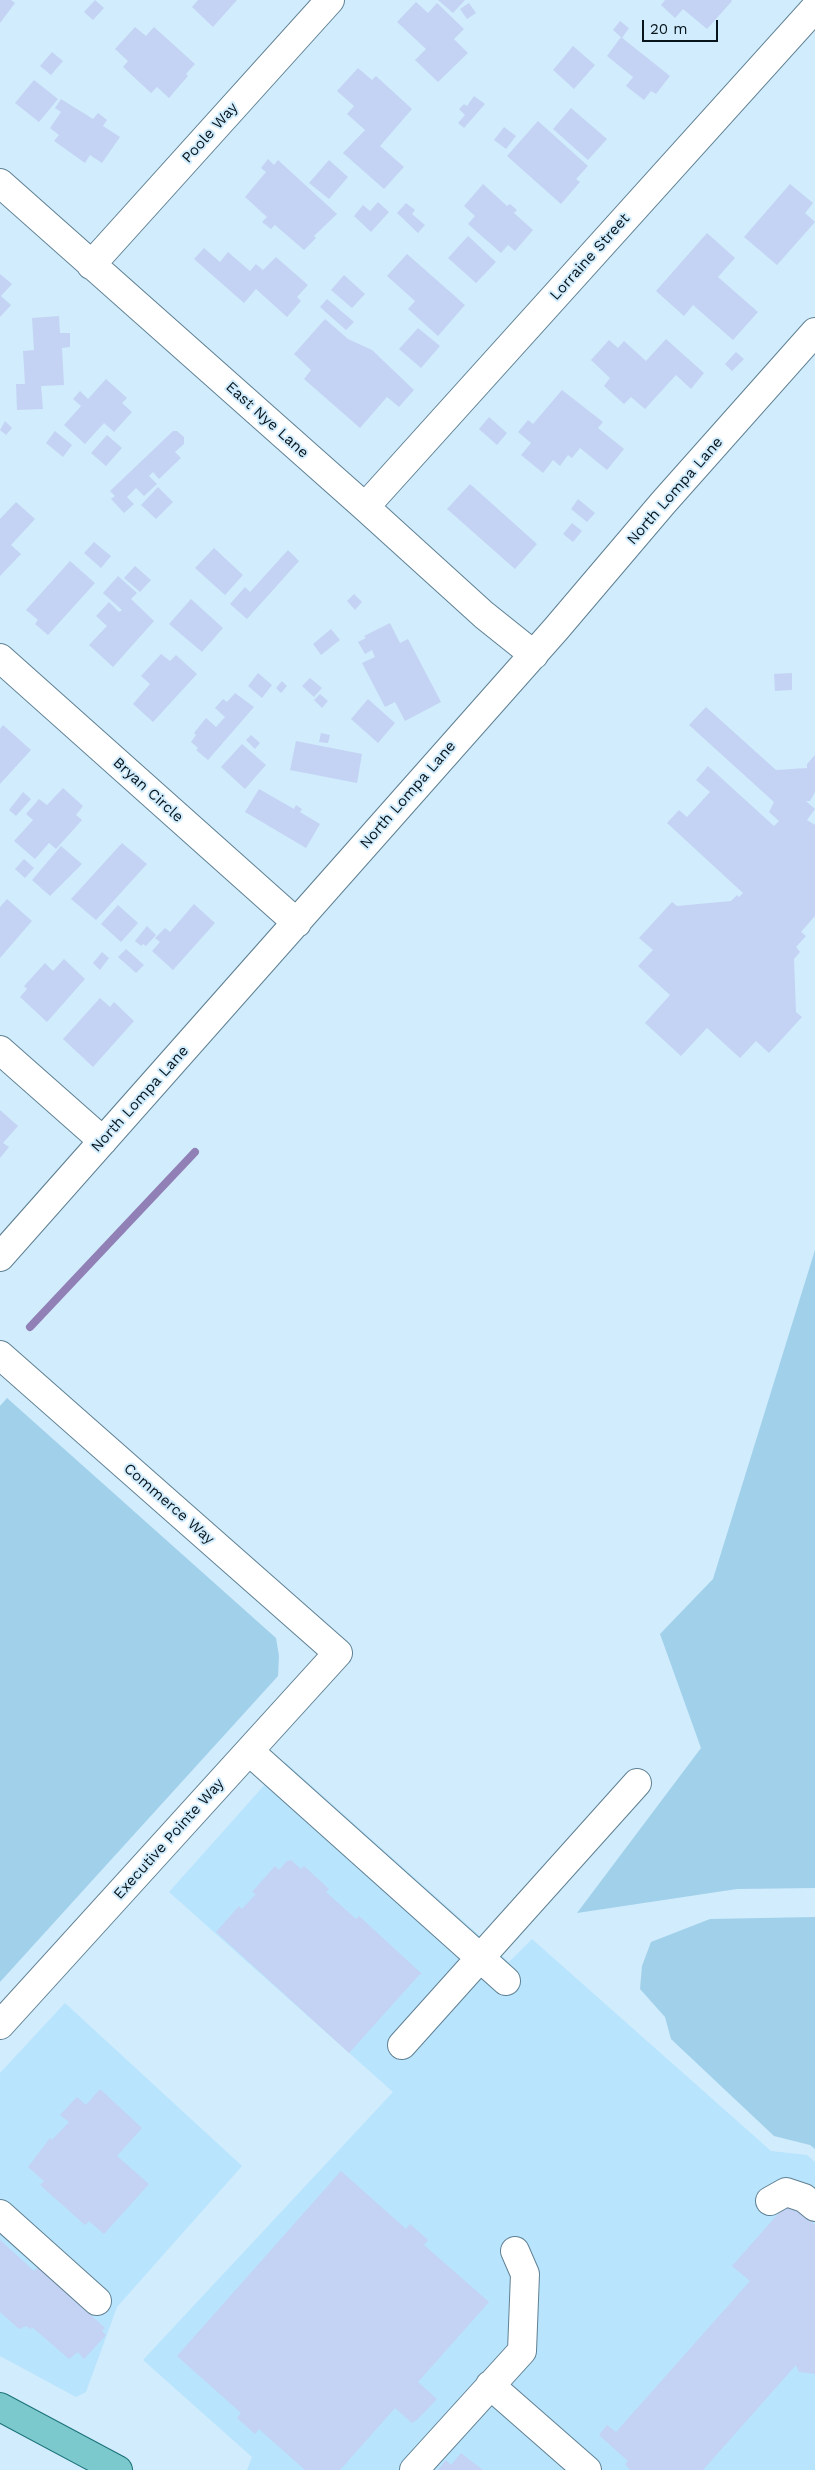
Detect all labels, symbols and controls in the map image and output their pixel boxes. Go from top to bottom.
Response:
scale bar [645,10,721,42]
text: 20 m [650,20,688,38]
street label: Poole Way [178,99,242,167]
street label: Lorraine Street [546,210,634,304]
street label: East Nye Lane [222,378,312,462]
street label: North Lompa Lane [623,434,727,548]
street label: North Lompa Lane [356,738,460,852]
street label: Bryan Circle [109,754,187,826]
street label: North Lompa Lane [88,1042,192,1156]
street label: Commerce Way [120,1460,218,1548]
street label: Executive Pointe Way [110,1775,228,1903]

